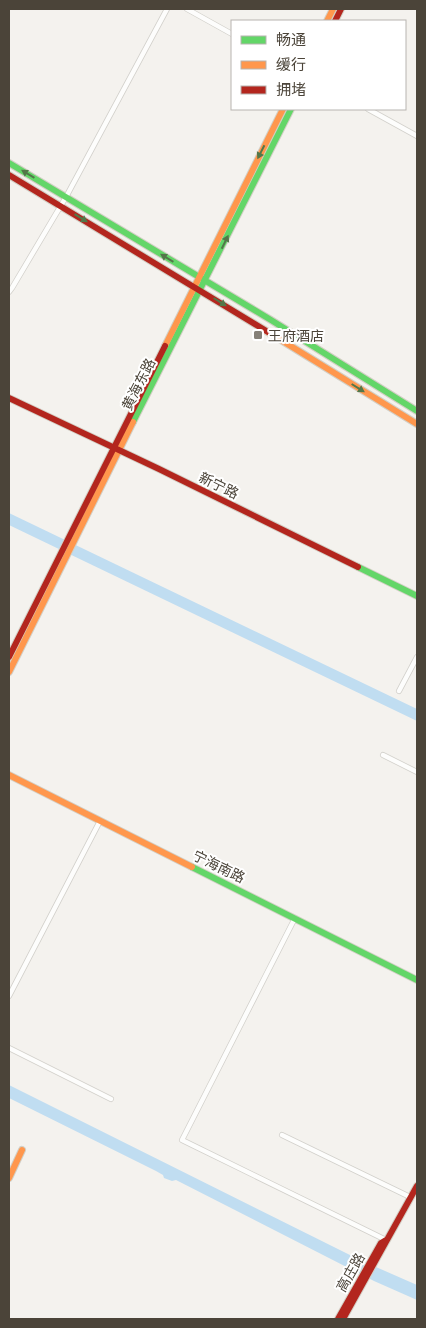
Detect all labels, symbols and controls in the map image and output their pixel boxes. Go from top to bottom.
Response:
legend [231,20,406,110]
text: 畅通 [276,30,306,48]
text: 缓行 [276,55,306,73]
text: 拥堵 [276,80,306,98]
one-way arrow [257,145,265,160]
one-way arrow [21,170,34,179]
one-way arrow [74,214,87,223]
one-way arrow [221,235,229,249]
one-way arrow [160,253,174,262]
one-way arrow [213,298,226,307]
place label: 王府酒店 [268,327,324,344]
marker: 王府酒店 [252,329,264,341]
street label: 黄海东路 [118,355,158,413]
one-way arrow [351,383,365,392]
street label: 新宁路 [196,468,242,502]
street label: 宁海南路 [190,846,248,886]
street label: 高庄路 [332,1250,368,1294]

